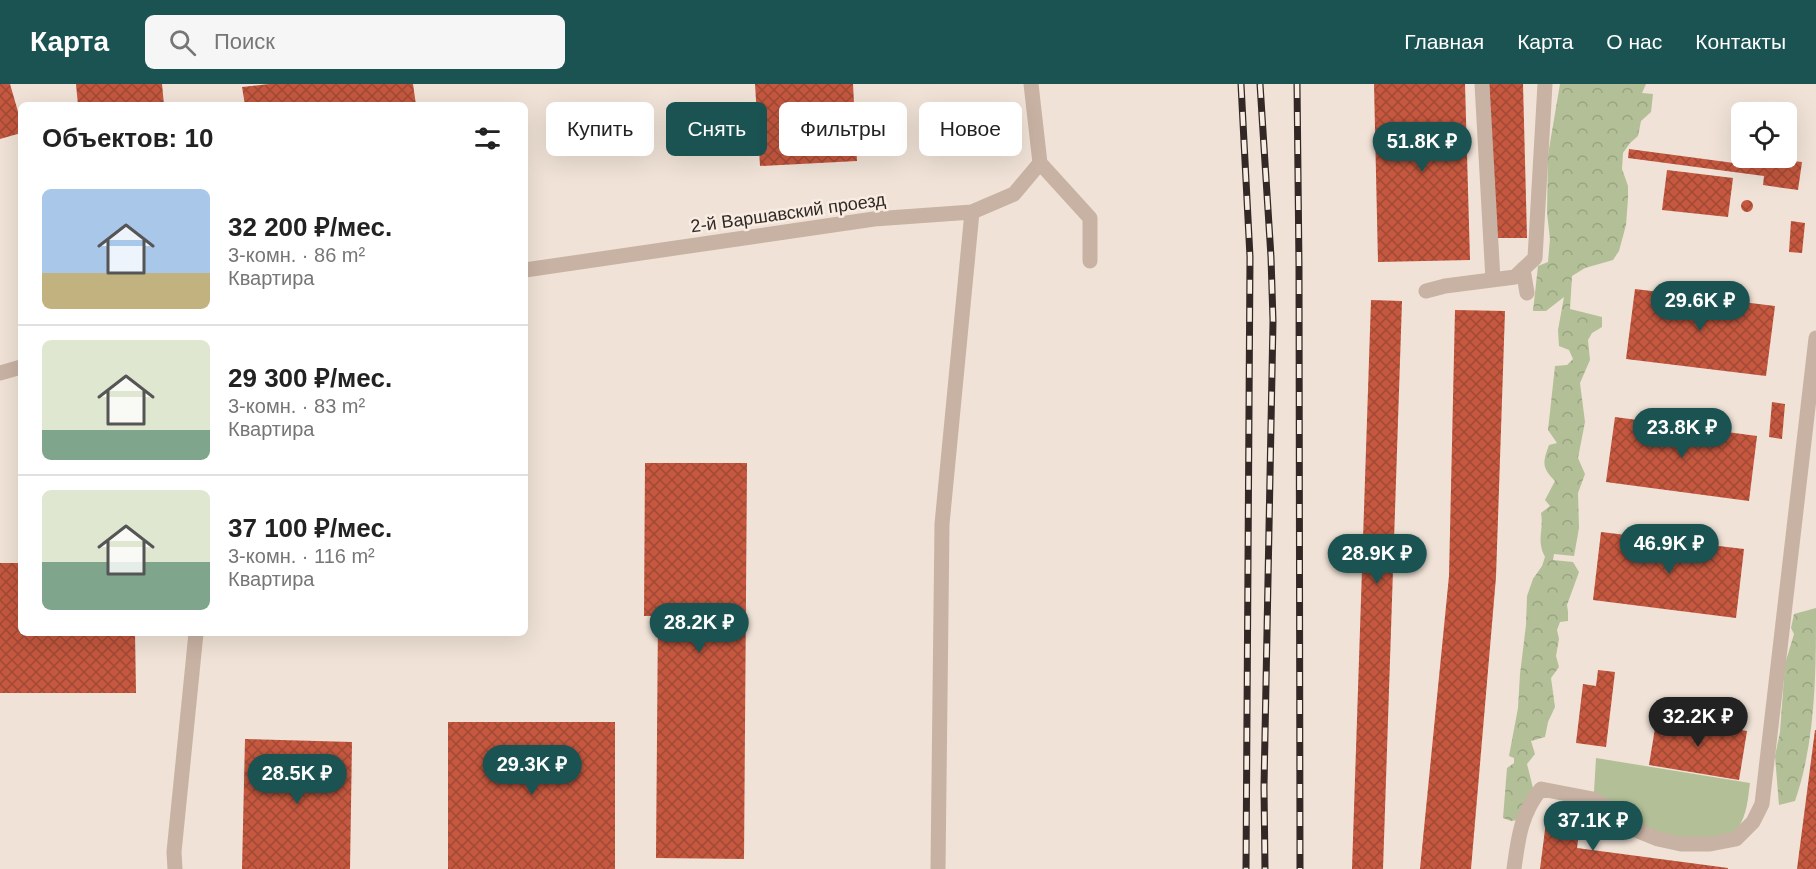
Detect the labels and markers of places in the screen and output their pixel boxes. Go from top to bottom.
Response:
pin: 51.8K ₽ [1367,122,1477,173]
pin: 29.6K ₽ [1645,281,1755,332]
pin: 23.8K ₽ [1627,408,1737,459]
pin: 46.9K ₽ [1614,524,1724,575]
pin: 28.9K ₽ [1322,534,1432,585]
pin: 28.2K ₽ [644,603,754,654]
pin: 32.2K ₽ [1643,697,1753,748]
pin: 29.3K ₽ [477,745,587,796]
pin: 28.5K ₽ [242,754,352,805]
pin: 37.1K ₽ [1538,801,1648,852]

